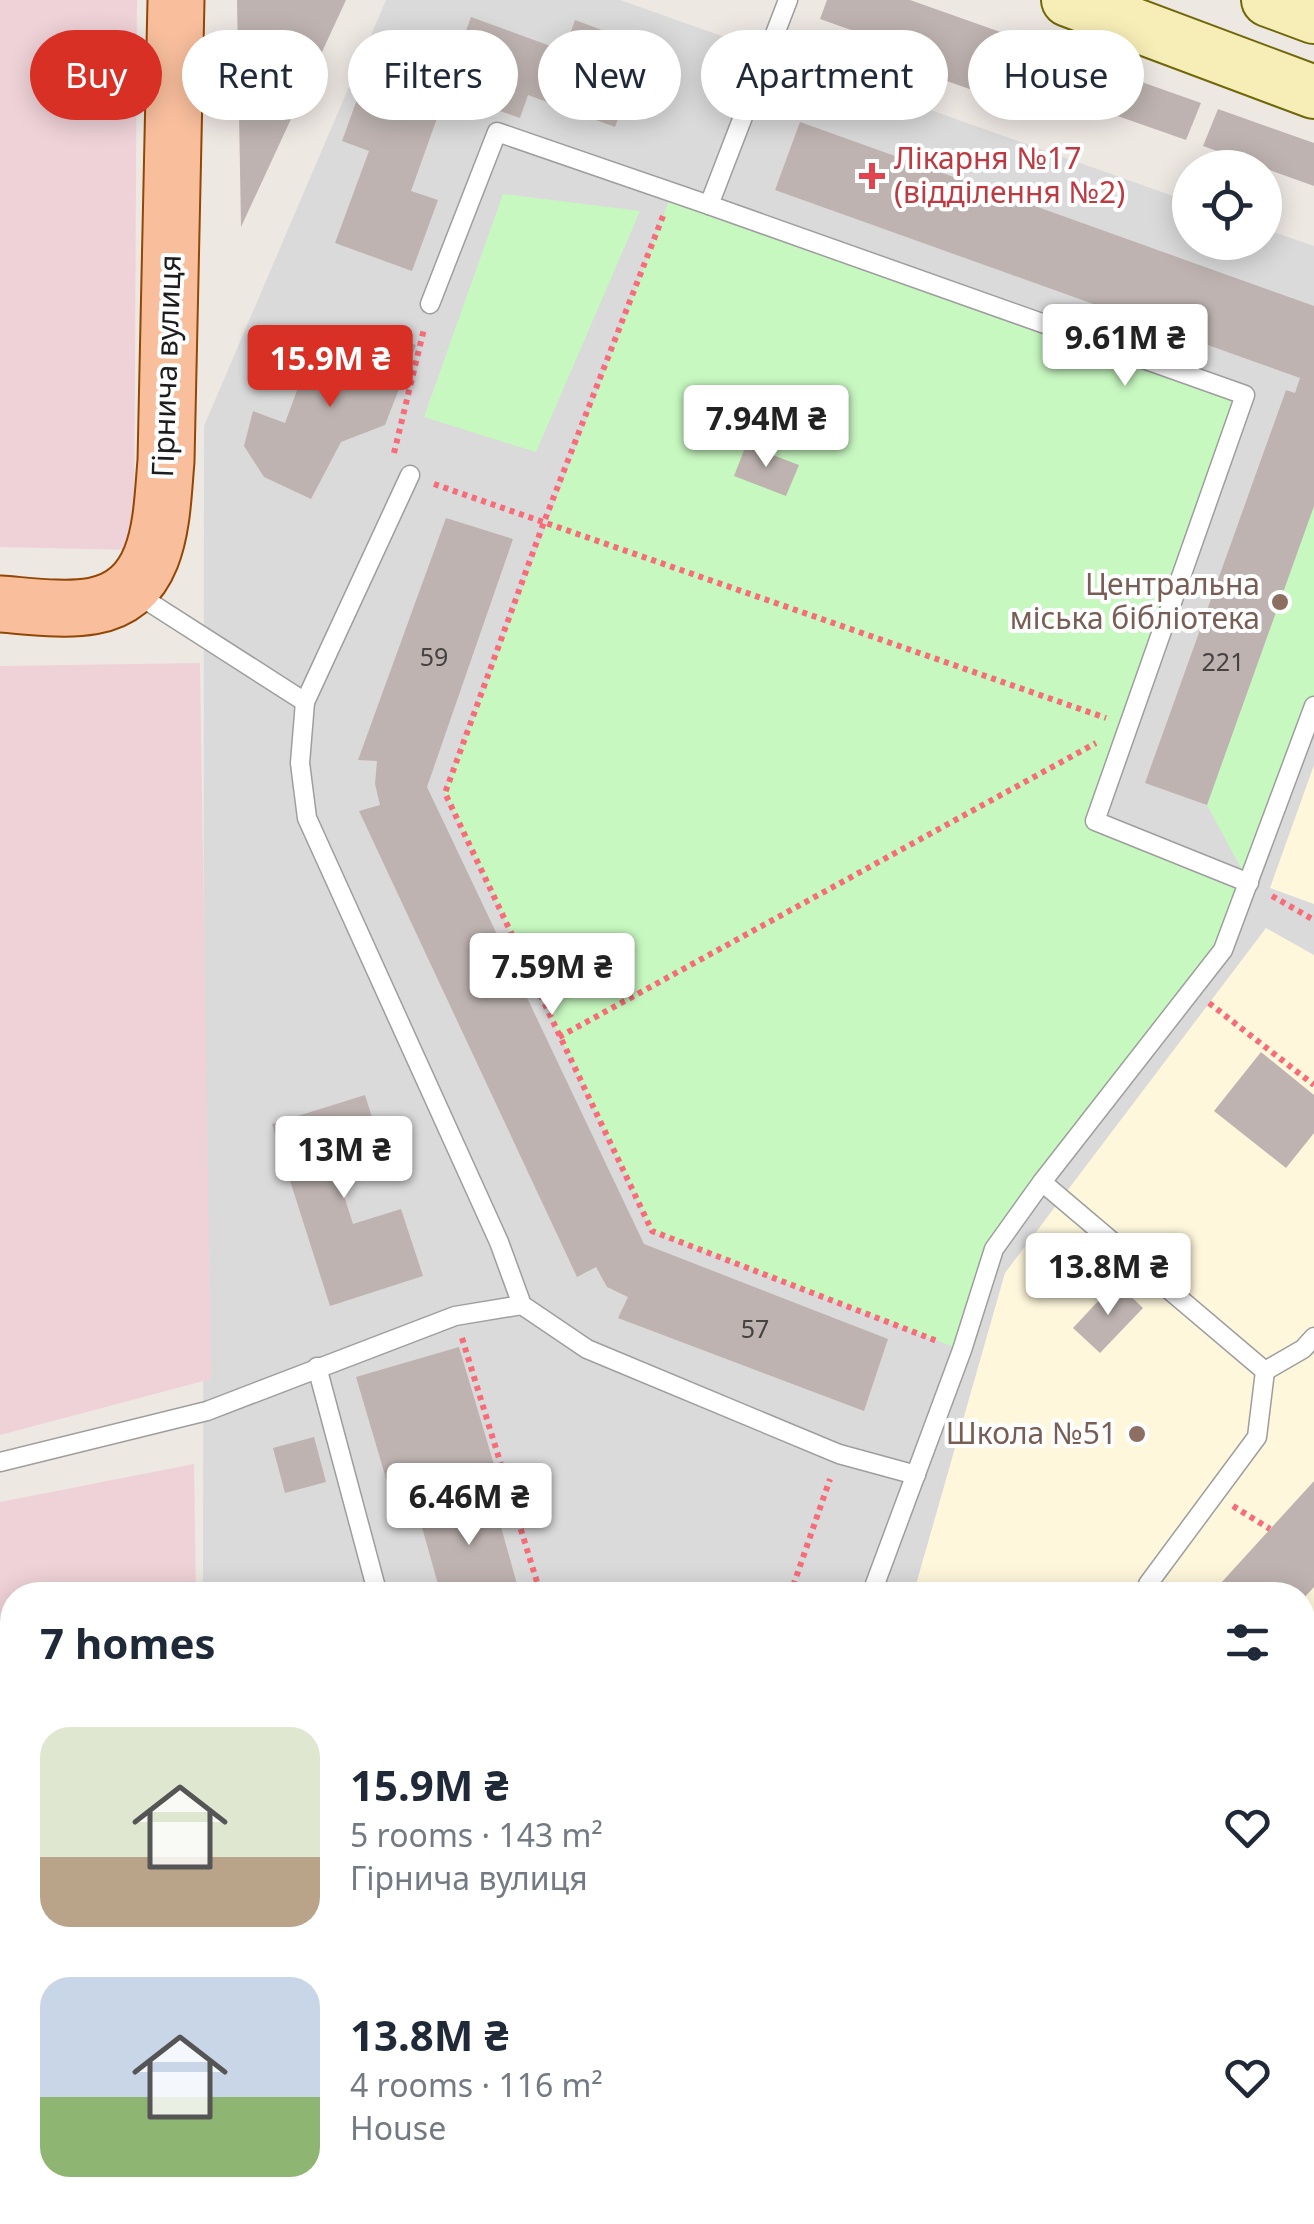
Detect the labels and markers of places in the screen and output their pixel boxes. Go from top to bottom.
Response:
place label: Лікарня №17 (відділення №2) [894,137,1125,212]
marker: Лікарня №17 (відділення №2) [859,163,885,189]
pin: 9.61M ₴ [1033,304,1217,389]
pin: 15.9M ₴ [238,325,422,410]
pin: 7.94M ₴ [674,385,858,470]
place label: Центральна міська бібліотека [1010,563,1260,638]
marker: Центральна міська бібліотека [1269,591,1291,613]
pin: 7.59M ₴ [460,933,644,1018]
pin: 13M ₴ [274,1116,414,1201]
pin: 13.8M ₴ [1016,1233,1200,1318]
place label: Школа №51 [946,1412,1117,1453]
marker: Школа №51 [1126,1423,1148,1445]
pin: 6.46M ₴ [377,1463,561,1548]

